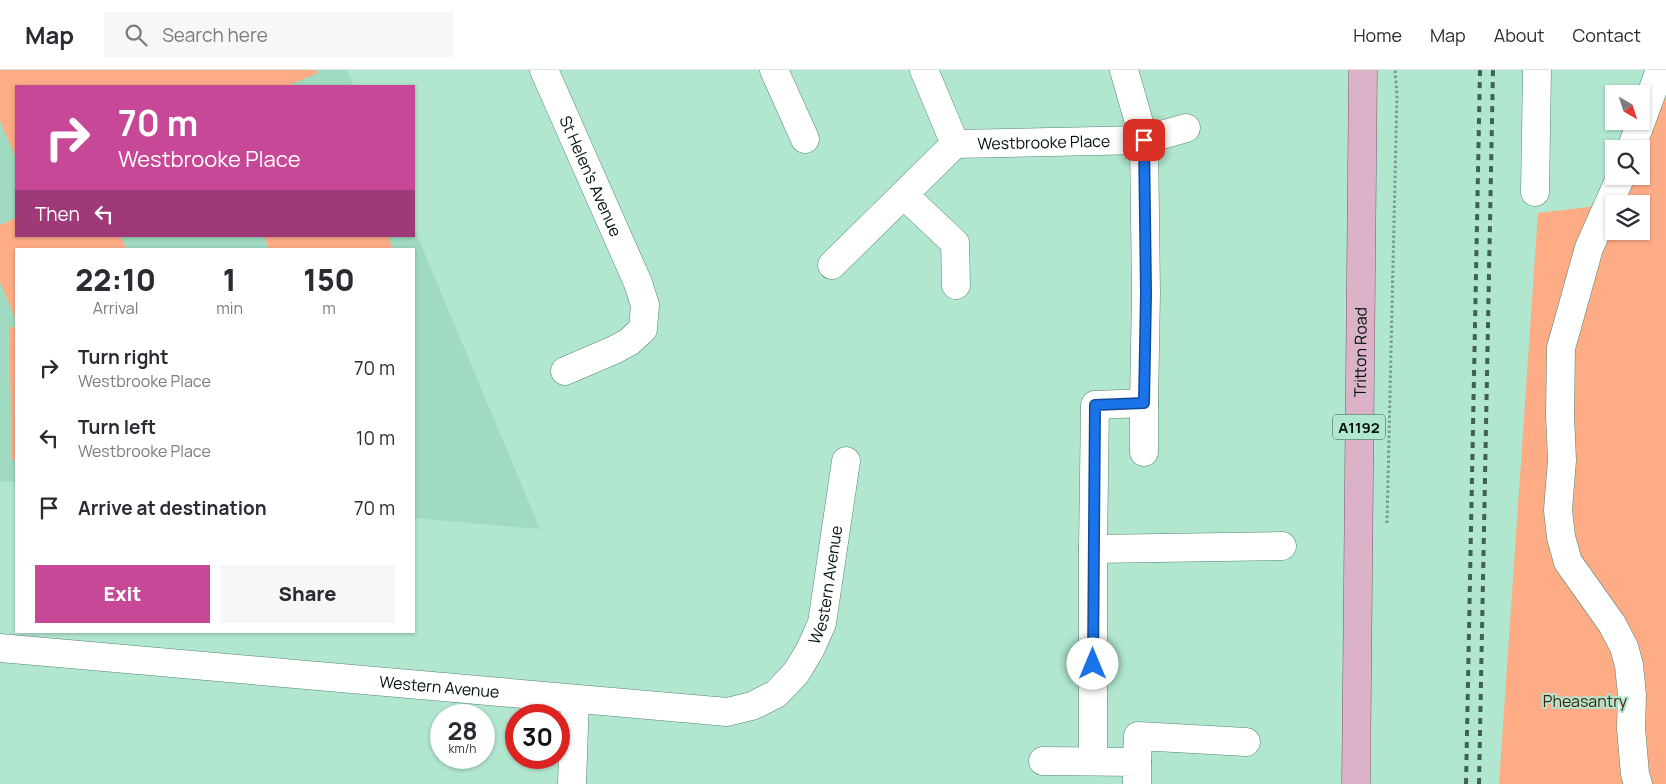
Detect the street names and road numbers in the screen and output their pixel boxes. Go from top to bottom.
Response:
street label: St Helen's Avenue [554,112,627,240]
street label: Westbrooke Place [977,130,1110,155]
street label: Tritton Road [1349,307,1372,397]
road number: A1192 [1333,414,1385,440]
street label: Western Avenue [803,524,847,648]
street label: Western Avenue [378,670,500,703]

